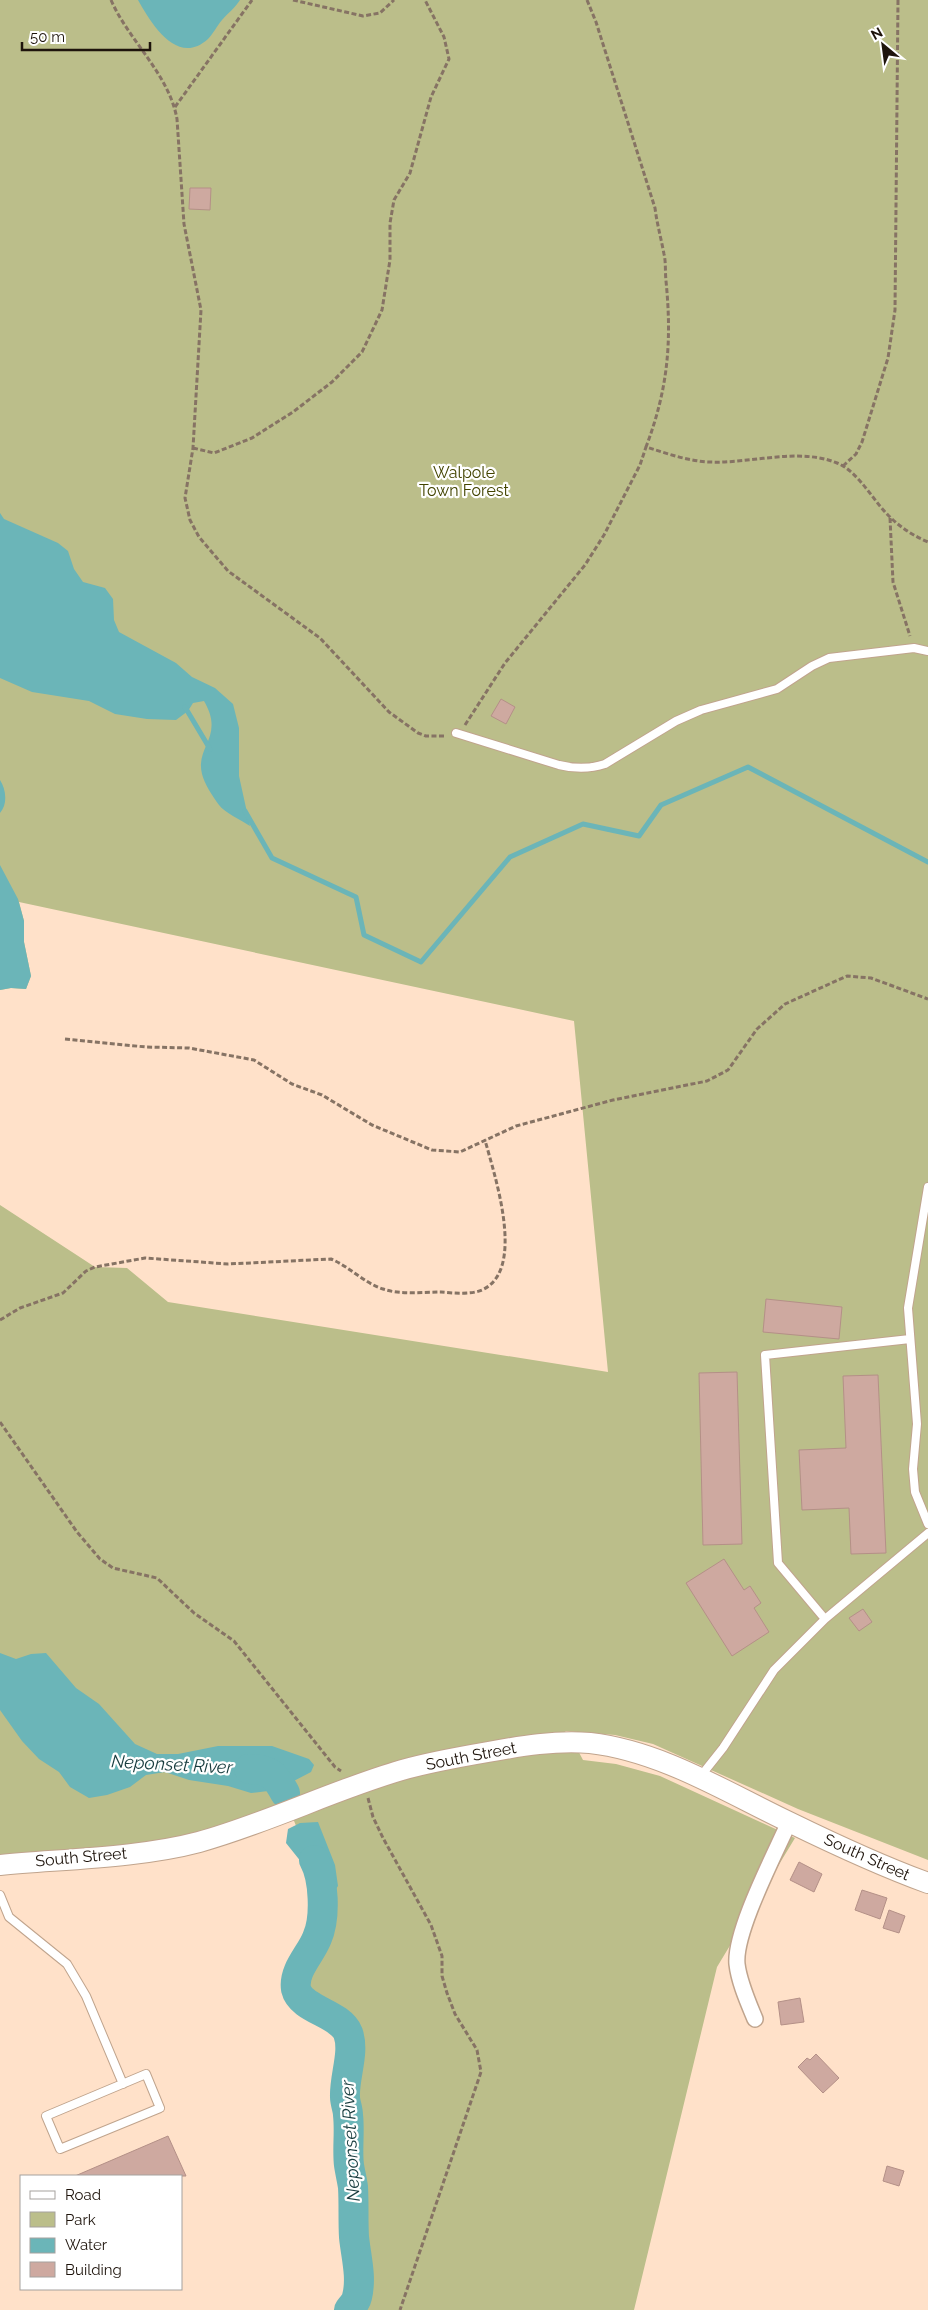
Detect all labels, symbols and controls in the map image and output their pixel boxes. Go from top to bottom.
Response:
scale bar [22,20,150,52]
north arrow [858,20,908,70]
text: N [868,24,885,43]
text: 50 m [30,28,65,46]
park label: Walpole Town Forest [419,463,510,500]
street label: South Street [424,1738,519,1774]
water label: Neponset River [111,1750,234,1778]
street label: South Street [821,1830,913,1885]
street label: South Street [34,1843,128,1870]
water label: Neponset River [336,2079,364,2202]
legend [20,2175,182,2290]
text: Road [65,2186,101,2204]
text: Park [65,2211,96,2229]
text: Water [65,2236,108,2254]
text: Building [65,2261,122,2279]

